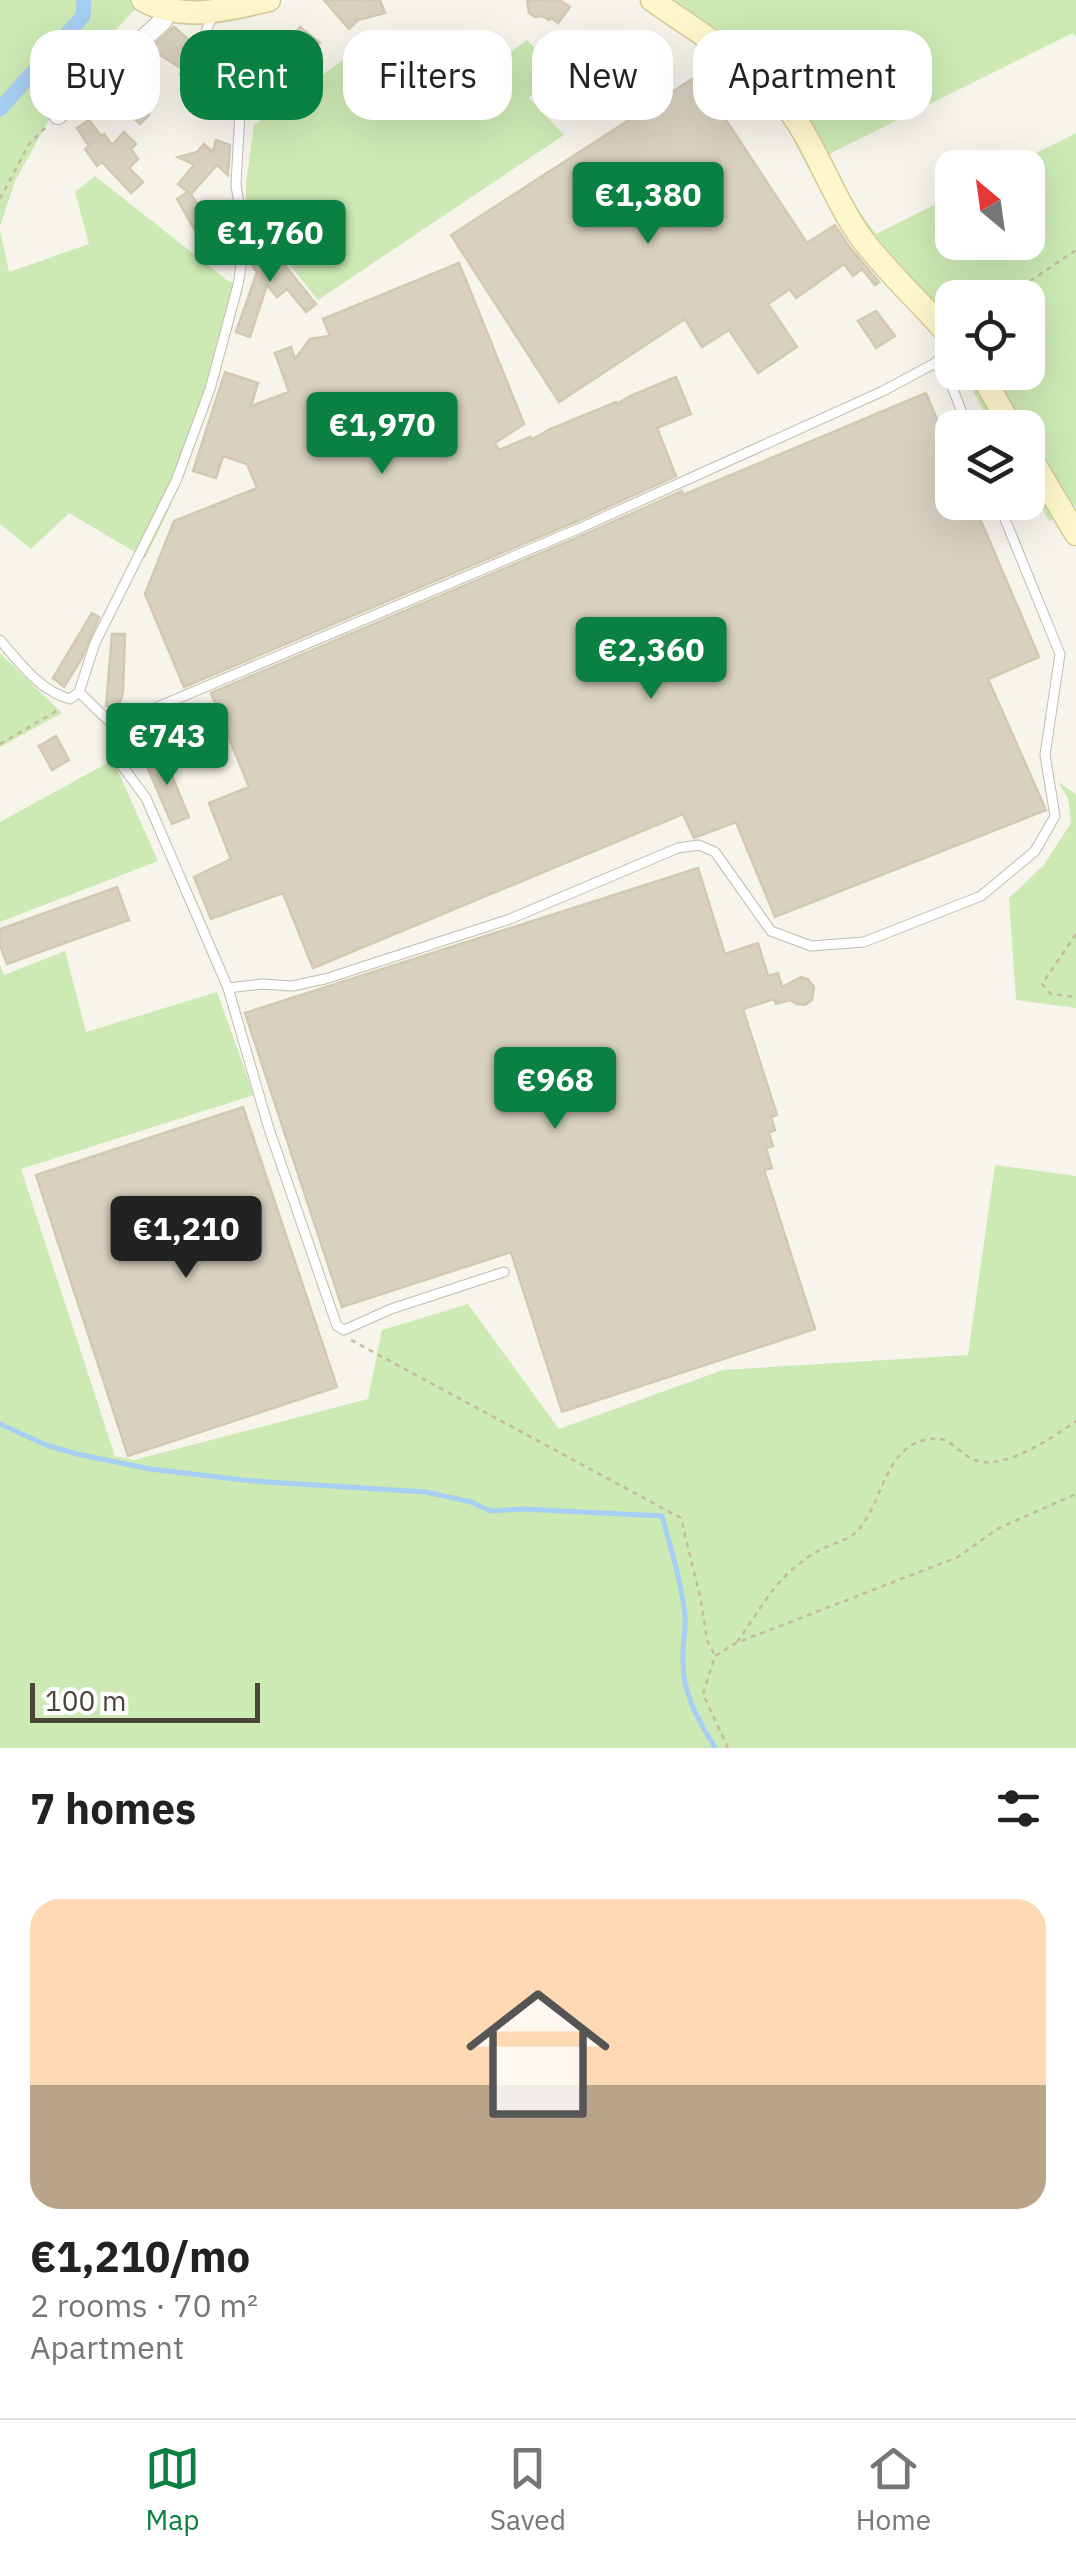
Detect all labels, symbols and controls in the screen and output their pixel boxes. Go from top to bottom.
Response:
chip: Buy [30,30,160,120]
chip: Rent [180,30,323,120]
chip: Filters [343,30,512,120]
chip: New [532,30,673,120]
chip: Apartment [693,30,932,120]
north arrow [935,150,1045,260]
map controls [935,150,1045,520]
pin: €1,380 [567,162,729,247]
text: €1,380 [595,173,701,215]
pin: €1,760 [189,200,351,285]
text: €1,760 [217,211,323,253]
button: locate [935,280,1045,390]
pin: €1,970 [301,392,463,477]
text: €1,970 [329,403,435,445]
button: layers [935,410,1045,520]
pin: €2,360 [570,617,732,702]
text: €2,360 [598,628,704,670]
pin: €743 [108,703,226,788]
text: €743 [128,714,206,756]
pin: €968 [496,1047,614,1132]
text: €968 [516,1058,594,1100]
pin: €1,210 [105,1196,267,1281]
text: €1,210 [133,1207,239,1249]
scale bar [30,1678,260,1722]
text: 100 m [45,1682,126,1719]
text: 7 homes [30,1781,196,1836]
icon: filters [991,1781,1046,1836]
icon: home [448,1964,628,2144]
text: €1,210/mo [30,2229,250,2284]
text: 2 rooms · 70 m² [30,2284,258,2326]
text: Apartment [30,2326,184,2368]
tab: Map [145,2441,200,2538]
tab: Saved [490,2441,566,2538]
tab: Home [856,2441,931,2538]

